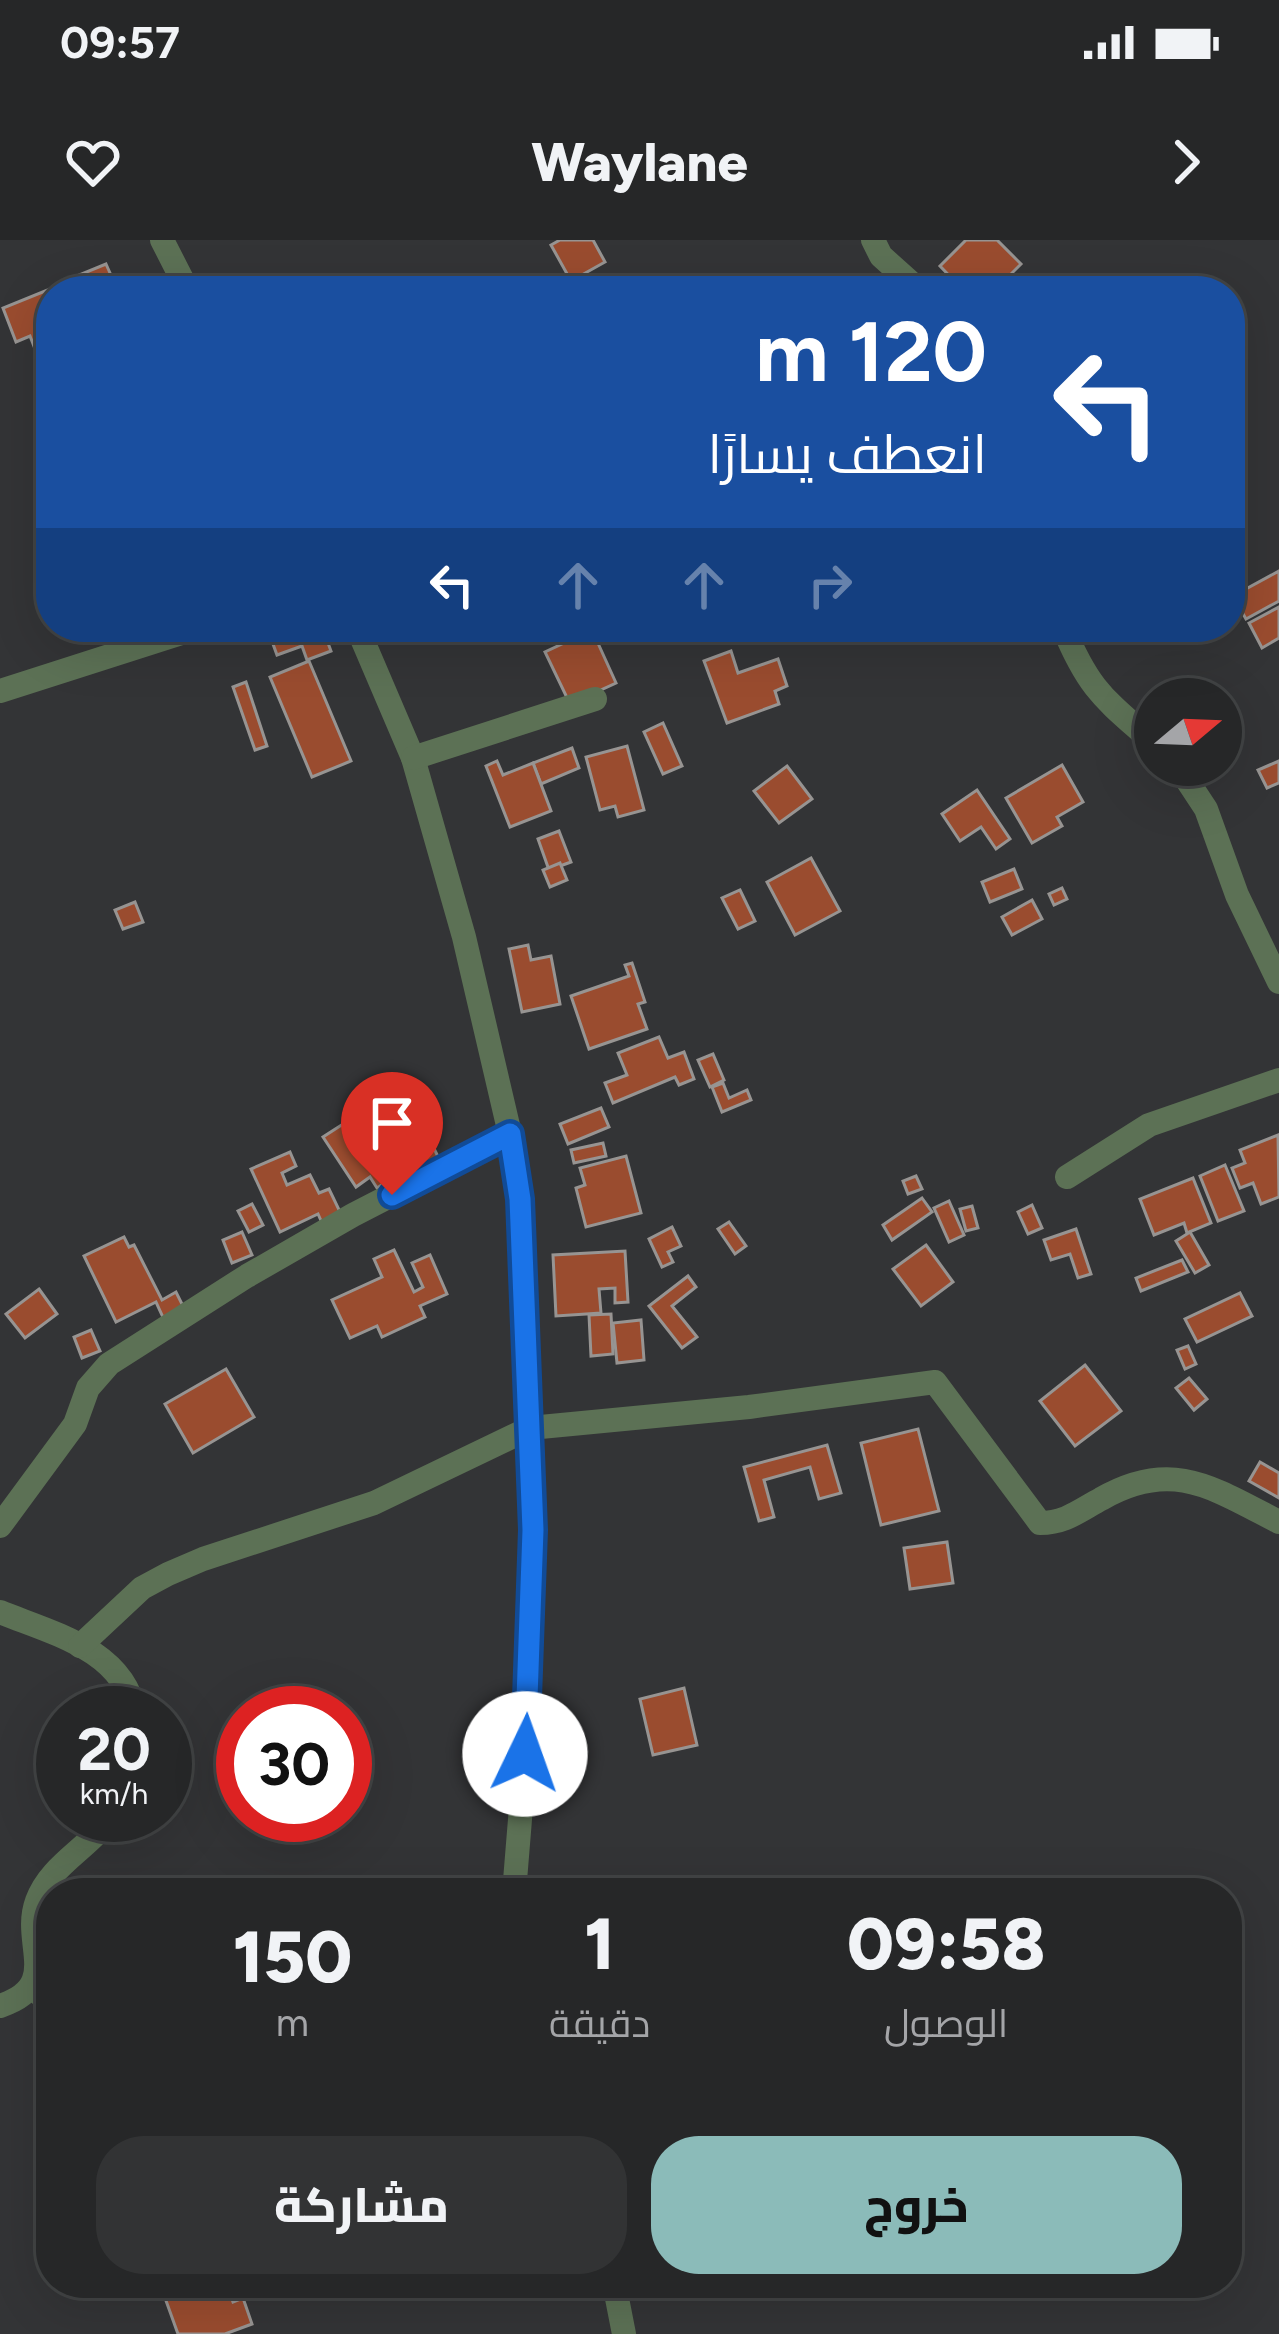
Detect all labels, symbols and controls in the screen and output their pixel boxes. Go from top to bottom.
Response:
text: 09:57 [60,15,180,69]
icon: heart [60,129,126,195]
icon: forward [1153,129,1219,195]
text: Waylane [531,130,748,195]
text: 120 m [755,301,987,402]
icon: left [1029,324,1185,480]
text: انعطف يسارًا [707,422,987,487]
icon: left [419,552,485,618]
icon: ahead [545,552,611,618]
icon: ahead [671,552,737,618]
icon: right [797,552,863,618]
north arrow [1134,678,1242,786]
map controls [1134,678,1242,786]
pin [341,1072,443,1195]
icon: arrive [359,1090,425,1156]
speed limit sign: 30 [216,1686,372,1842]
position arrow [462,1691,588,1817]
text: 20 [77,1713,151,1785]
text: km/h [80,1775,148,1812]
text: 1 [584,1901,615,1987]
text: 09:58 [847,1901,1045,1987]
text: 150 [233,1914,352,2000]
text: m [276,1999,309,2046]
text: دقيقة [549,2000,650,2047]
text: الوصول [884,2000,1008,2047]
button: مشاركة [96,2136,627,2274]
button: خروج [651,2136,1182,2274]

